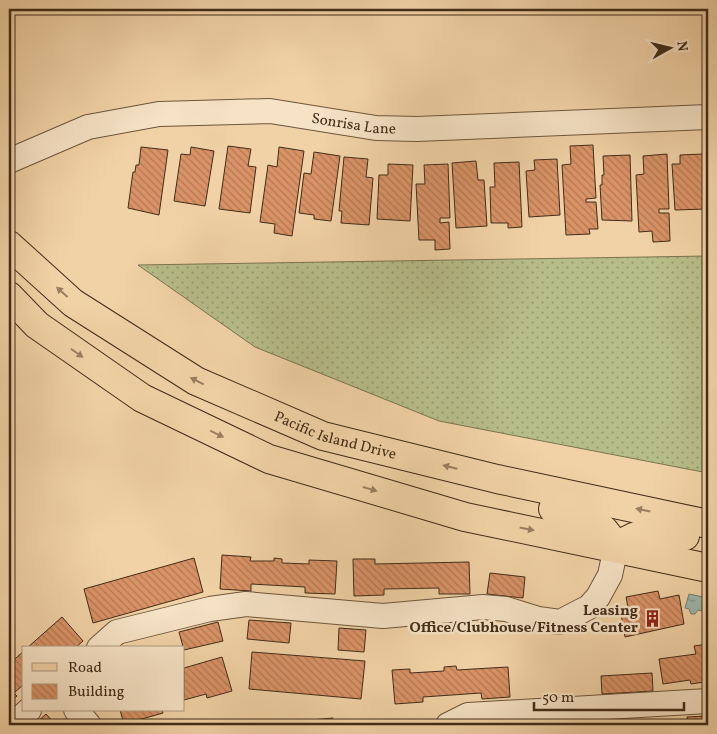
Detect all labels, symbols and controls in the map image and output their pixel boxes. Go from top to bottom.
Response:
north arrow [644,22,694,72]
text: N [671,40,692,53]
street label: Sonrisa Lane [310,109,396,140]
one-way arrow [55,287,68,298]
one-way arrow [70,348,84,358]
one-way arrow [190,377,205,385]
street label: Pacific Island Drive [270,407,398,466]
one-way arrow [210,430,224,438]
one-way arrow [442,463,457,471]
one-way arrow [362,485,377,493]
one-way arrow [636,506,651,514]
one-way arrow [519,525,535,533]
place label: Leasing Office/Clubhouse/Fitness Center [409,601,638,639]
building icon: Leasing Office/Clubhouse/Fitness Center [642,609,662,629]
legend [22,646,185,712]
text: Road [68,658,102,679]
scale bar [534,679,684,711]
text: Building [68,682,125,703]
text: 50 m [542,688,574,709]

